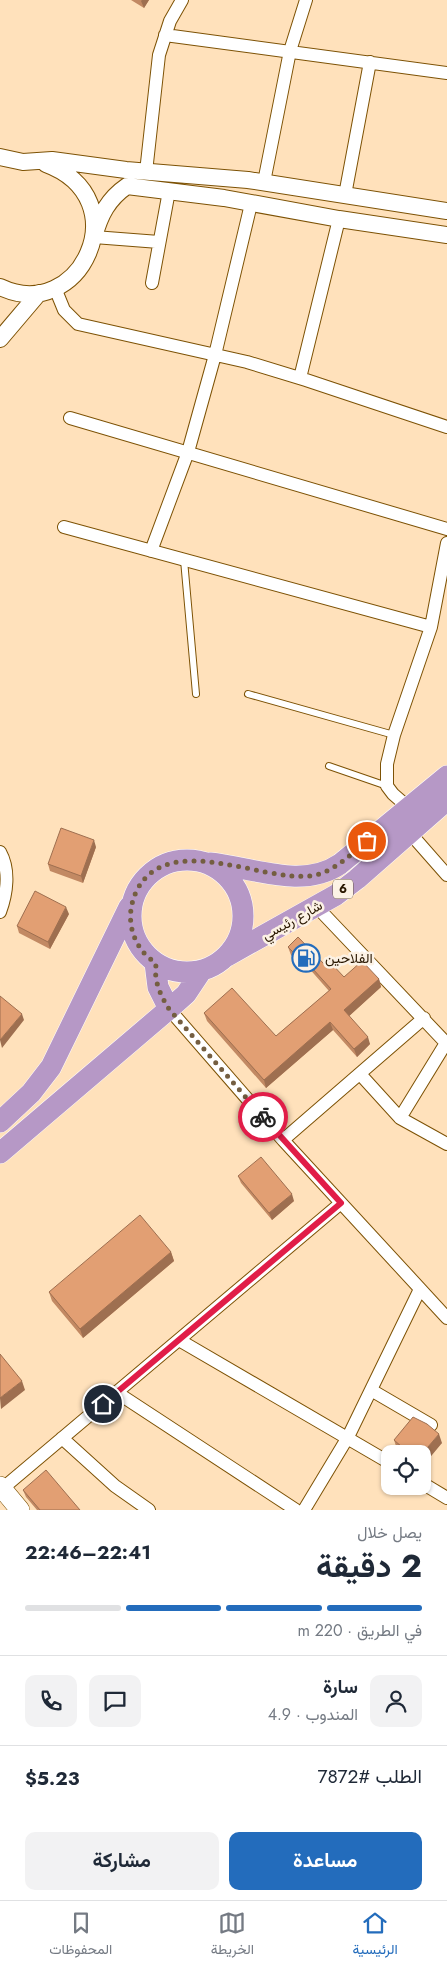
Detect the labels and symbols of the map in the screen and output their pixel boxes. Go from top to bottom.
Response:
pin [346,820,388,862]
road number: 6 [333,880,353,899]
street label: شارع رئيسي [258,895,327,947]
fuel station icon: الفلاحين [291,943,321,973]
place label: الفلاحين [325,948,373,968]
courier [238,1092,288,1142]
pin [82,1383,124,1425]

